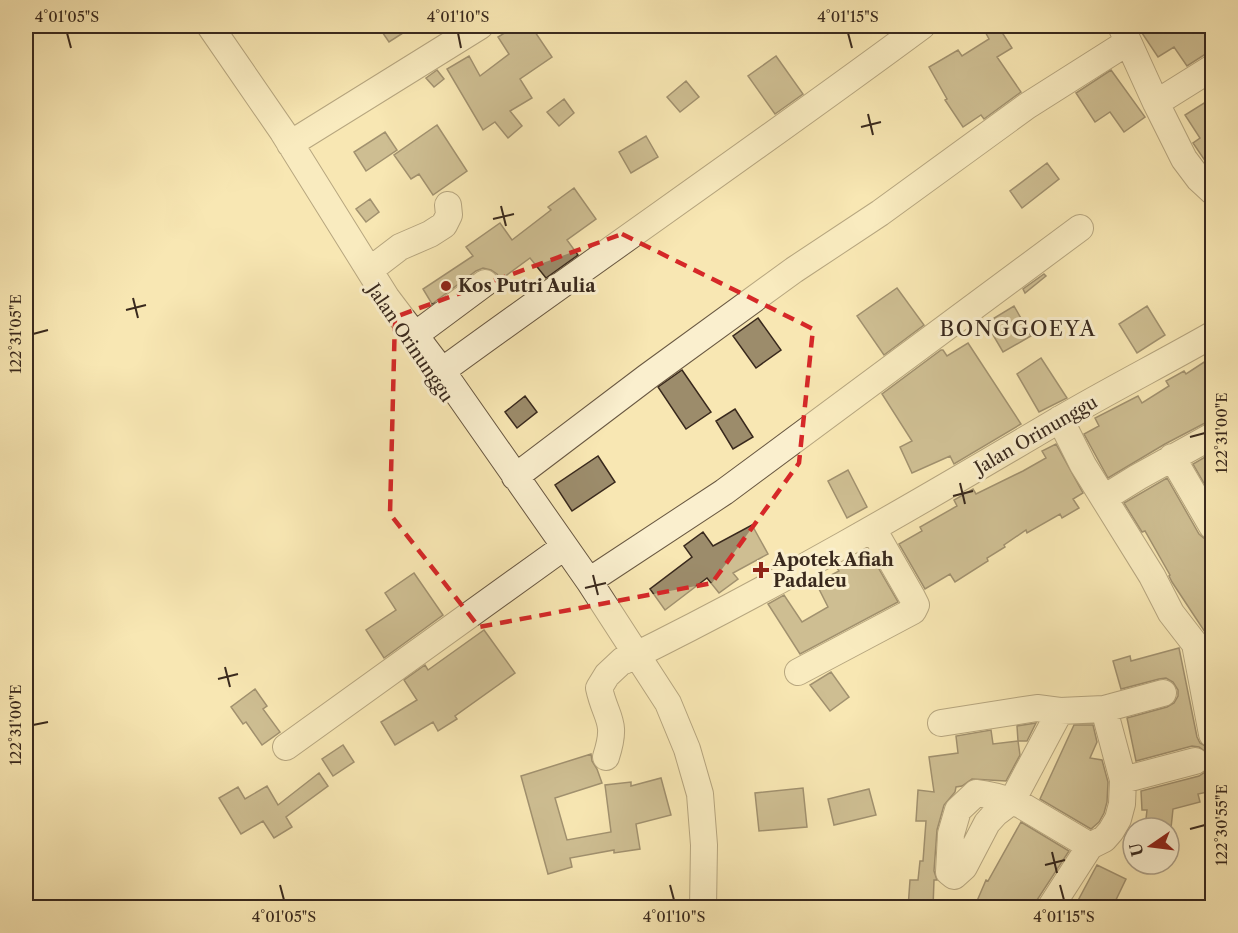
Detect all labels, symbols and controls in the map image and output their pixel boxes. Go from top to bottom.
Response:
text: 4°01'05"S [35,7,99,26]
text: 4°01'10"S [427,7,489,26]
text: 4°01'15"S [817,7,879,26]
place label: Kos Putri Aulia [458,275,596,297]
street label: Jalan Orinunggu [361,277,458,406]
marker: Kos Putri Aulia [439,279,453,293]
text: 122°31'05"E [6,294,25,374]
district label: BONGGOEYA [940,316,1096,341]
street label: Jalan Orinunggu [968,391,1101,481]
text: 122°31'00"E [1212,392,1231,474]
place label: Apotek Afiah Padaleu [772,549,894,592]
marker: Apotek Afiah Padaleu [754,563,768,577]
text: 122°31'00"E [6,684,25,766]
text: 122°30'55"E [1212,784,1231,866]
north arrow [1121,816,1181,876]
text: U [1125,841,1148,858]
text: 4°01'05"S [252,907,316,926]
text: 4°01'10"S [643,907,705,926]
text: 4°01'15"S [1033,907,1095,926]

